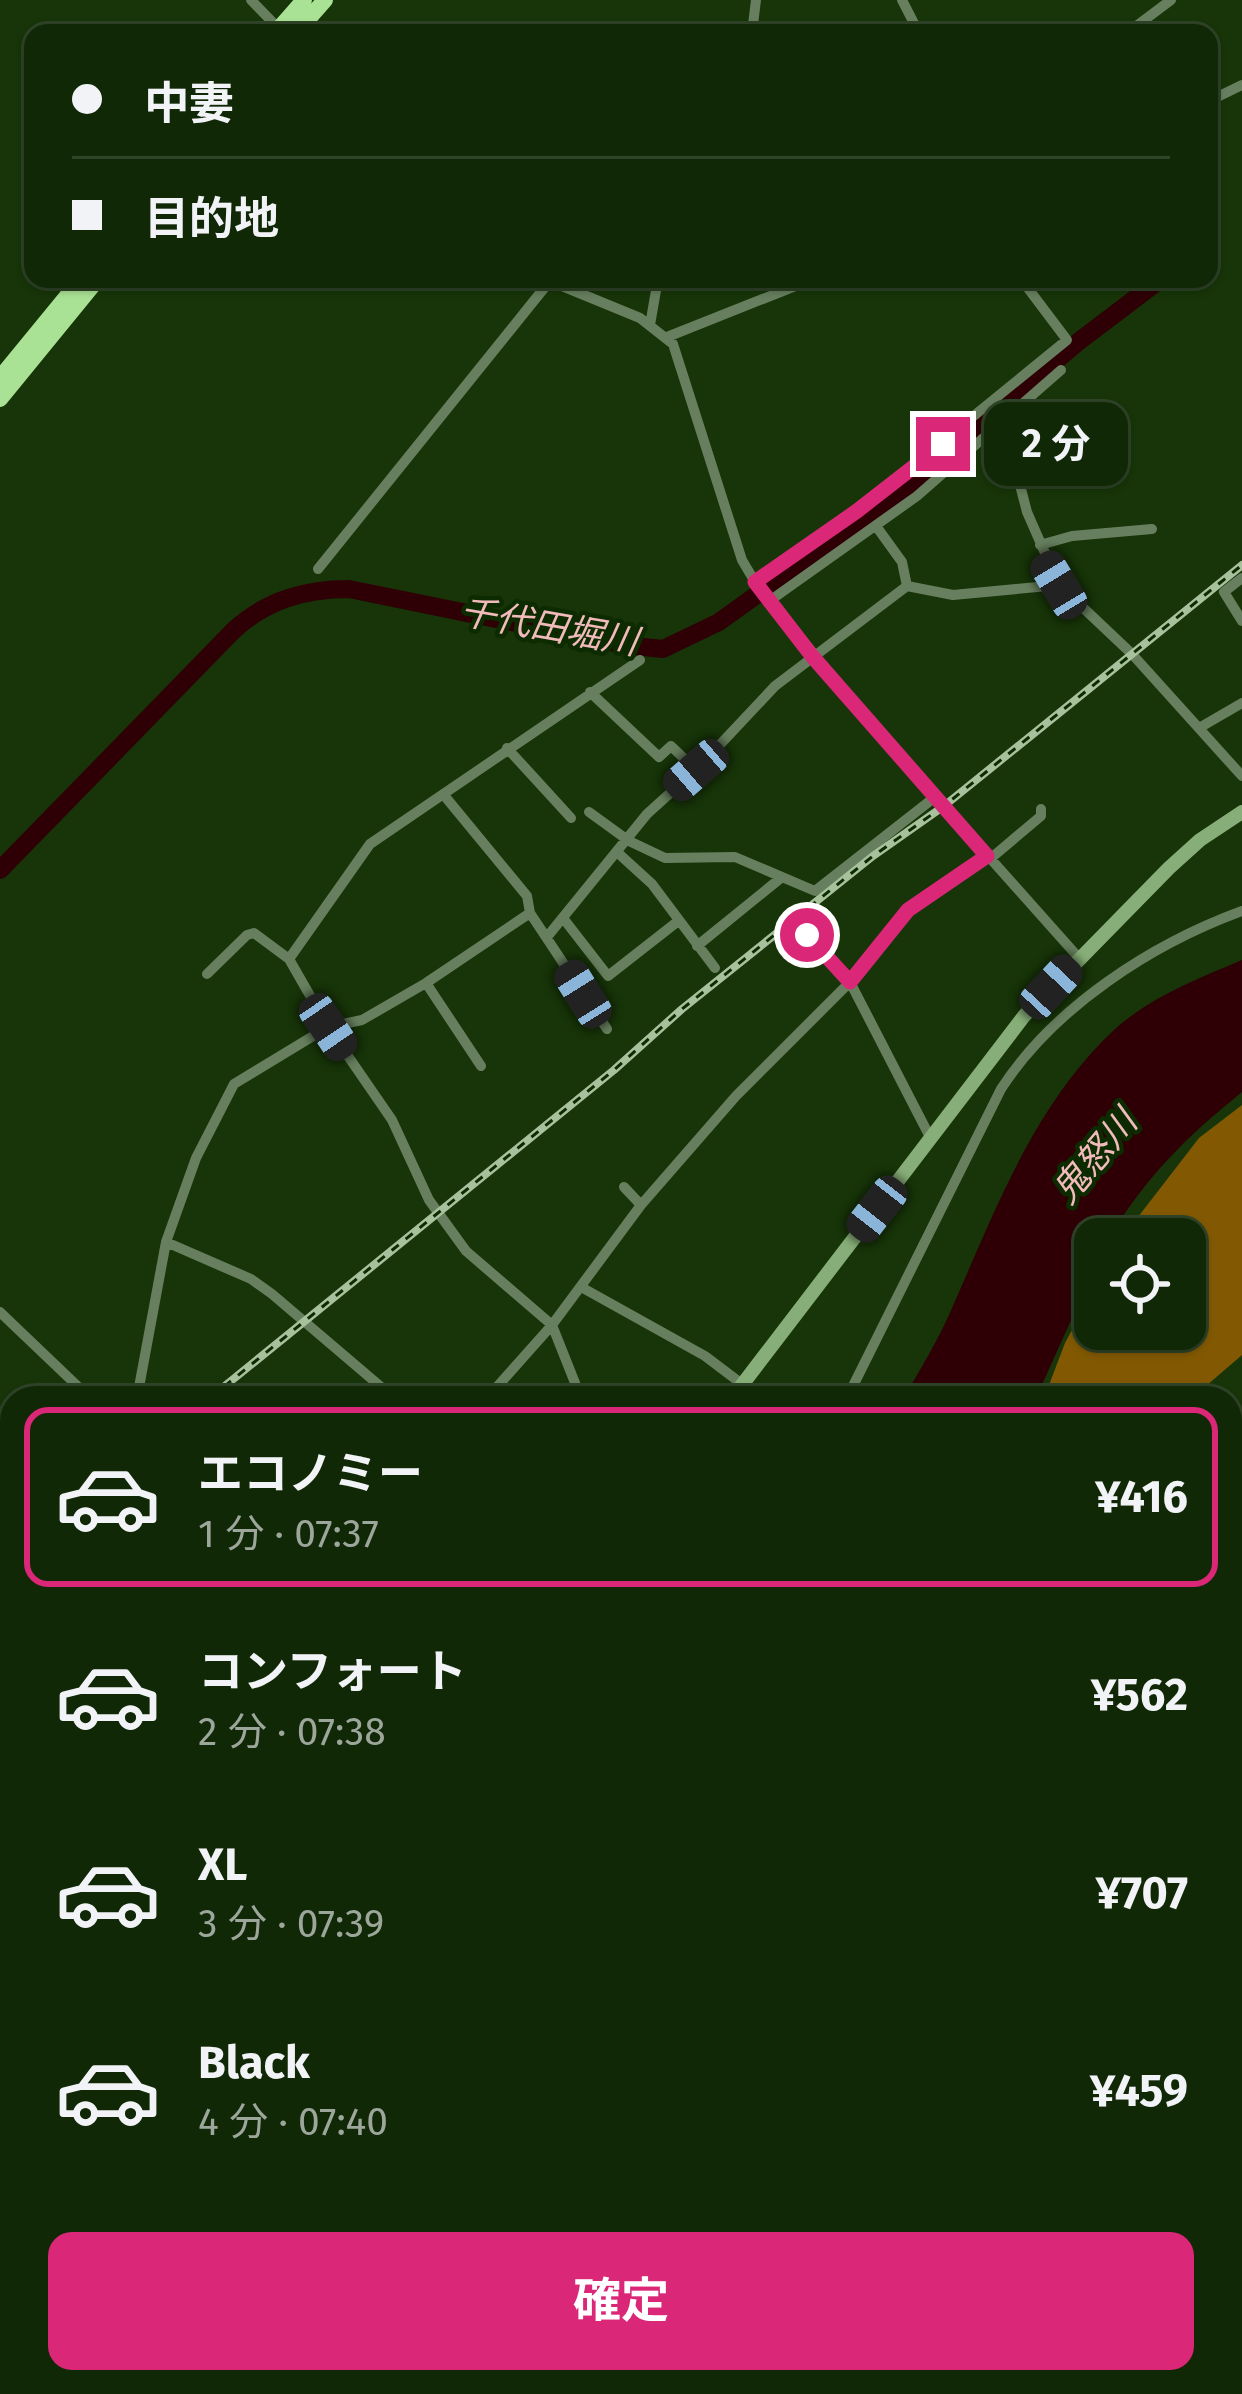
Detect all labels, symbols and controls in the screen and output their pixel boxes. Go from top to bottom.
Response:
text: 中妻 [144,77,234,131]
text: 目的地 [144,192,279,246]
callout: 2 分 [985,402,1129,486]
route end [916,417,970,471]
text: 2 分 [1022,421,1090,467]
car [1025,545,1093,625]
water label: 千代田堀川 [456,590,645,665]
car [657,733,735,807]
route start [780,908,834,962]
car [1013,948,1089,1026]
car [549,954,617,1034]
car [293,987,363,1067]
water label: 鬼怒川 [1043,1098,1149,1212]
car [841,1170,913,1248]
map controls [1074,1218,1206,1350]
button: locate [1074,1218,1206,1350]
icon: car [54,1443,162,1551]
text: エコノミー [198,1447,423,1501]
text: ¥416 [1095,1470,1188,1524]
text: 1 分 · 07:37 [198,1511,379,1557]
icon: car [54,1641,162,1749]
text: コンフォート [198,1645,467,1699]
text: ¥562 [1091,1668,1188,1722]
text: 2 分 · 07:38 [198,1709,386,1755]
text: XL [198,1838,247,1892]
icon: car [54,1839,162,1947]
text: ¥707 [1095,1866,1188,1920]
text: 3 分 · 07:39 [198,1901,384,1947]
text: Black [198,2036,310,2090]
icon: car [54,2037,162,2145]
text: ¥459 [1090,2064,1188,2118]
text: 4 分 · 07:40 [198,2099,388,2145]
button: 確定 [48,2232,1194,2370]

